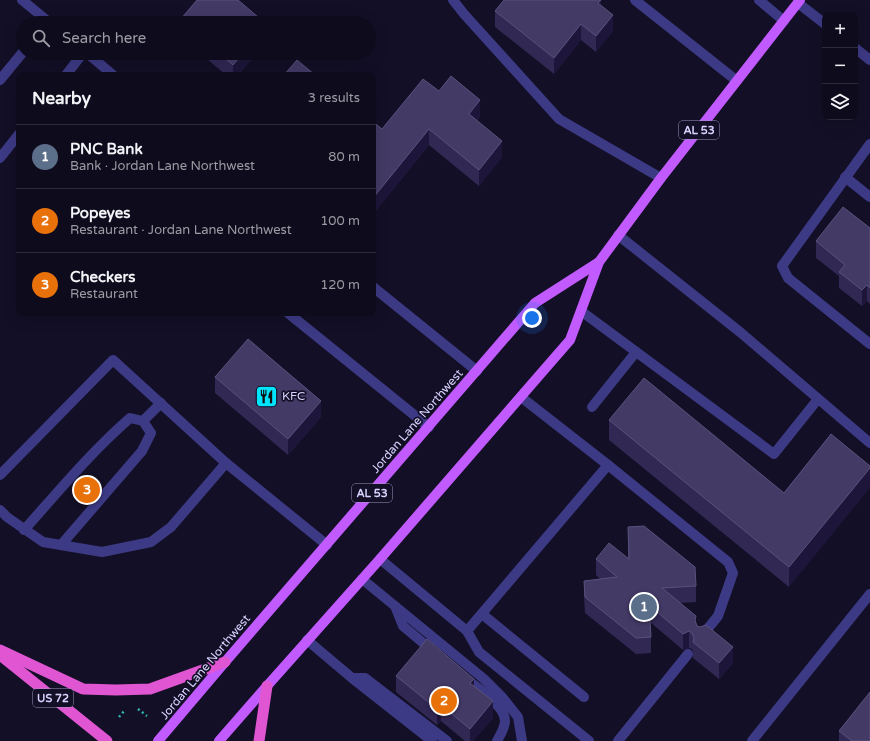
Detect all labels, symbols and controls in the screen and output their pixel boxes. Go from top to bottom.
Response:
map controls [822,12,858,120]
button: + [822,12,858,48]
search box [16,16,376,60]
icon: search [30,27,52,49]
text: Search here [62,29,146,47]
button: − [822,48,858,84]
button: layers [822,84,858,120]
text: Nearby [32,88,91,109]
text: 3 results [308,90,360,106]
road number: AL 53 [679,121,719,139]
text: PNC Bank [70,140,143,158]
text: 1 [41,149,49,165]
text: 80 m [328,149,360,165]
text: Bank · Jordan Lane Northwest [70,158,255,174]
text: Popeyes [70,204,131,222]
text: 2 [41,213,49,229]
text: 100 m [320,213,360,229]
text: Restaurant · Jordan Lane Northwest [70,222,292,238]
text: Checkers [70,268,136,286]
text: 3 [41,277,49,293]
text: 120 m [320,277,360,293]
text: Restaurant [70,286,138,302]
your location [522,308,542,328]
street label: Jordan Lane Northwest [368,366,466,476]
restaurant icon: KFC [253,383,279,409]
place label: KFC [282,389,305,403]
pin: 3 [74,475,100,505]
road number: AL 53 [352,484,392,502]
pin: 1 [631,592,657,622]
street label: Jordan Lane Northwest [157,611,253,722]
pin: 2 [431,686,457,716]
road number: US 72 [33,689,73,707]

